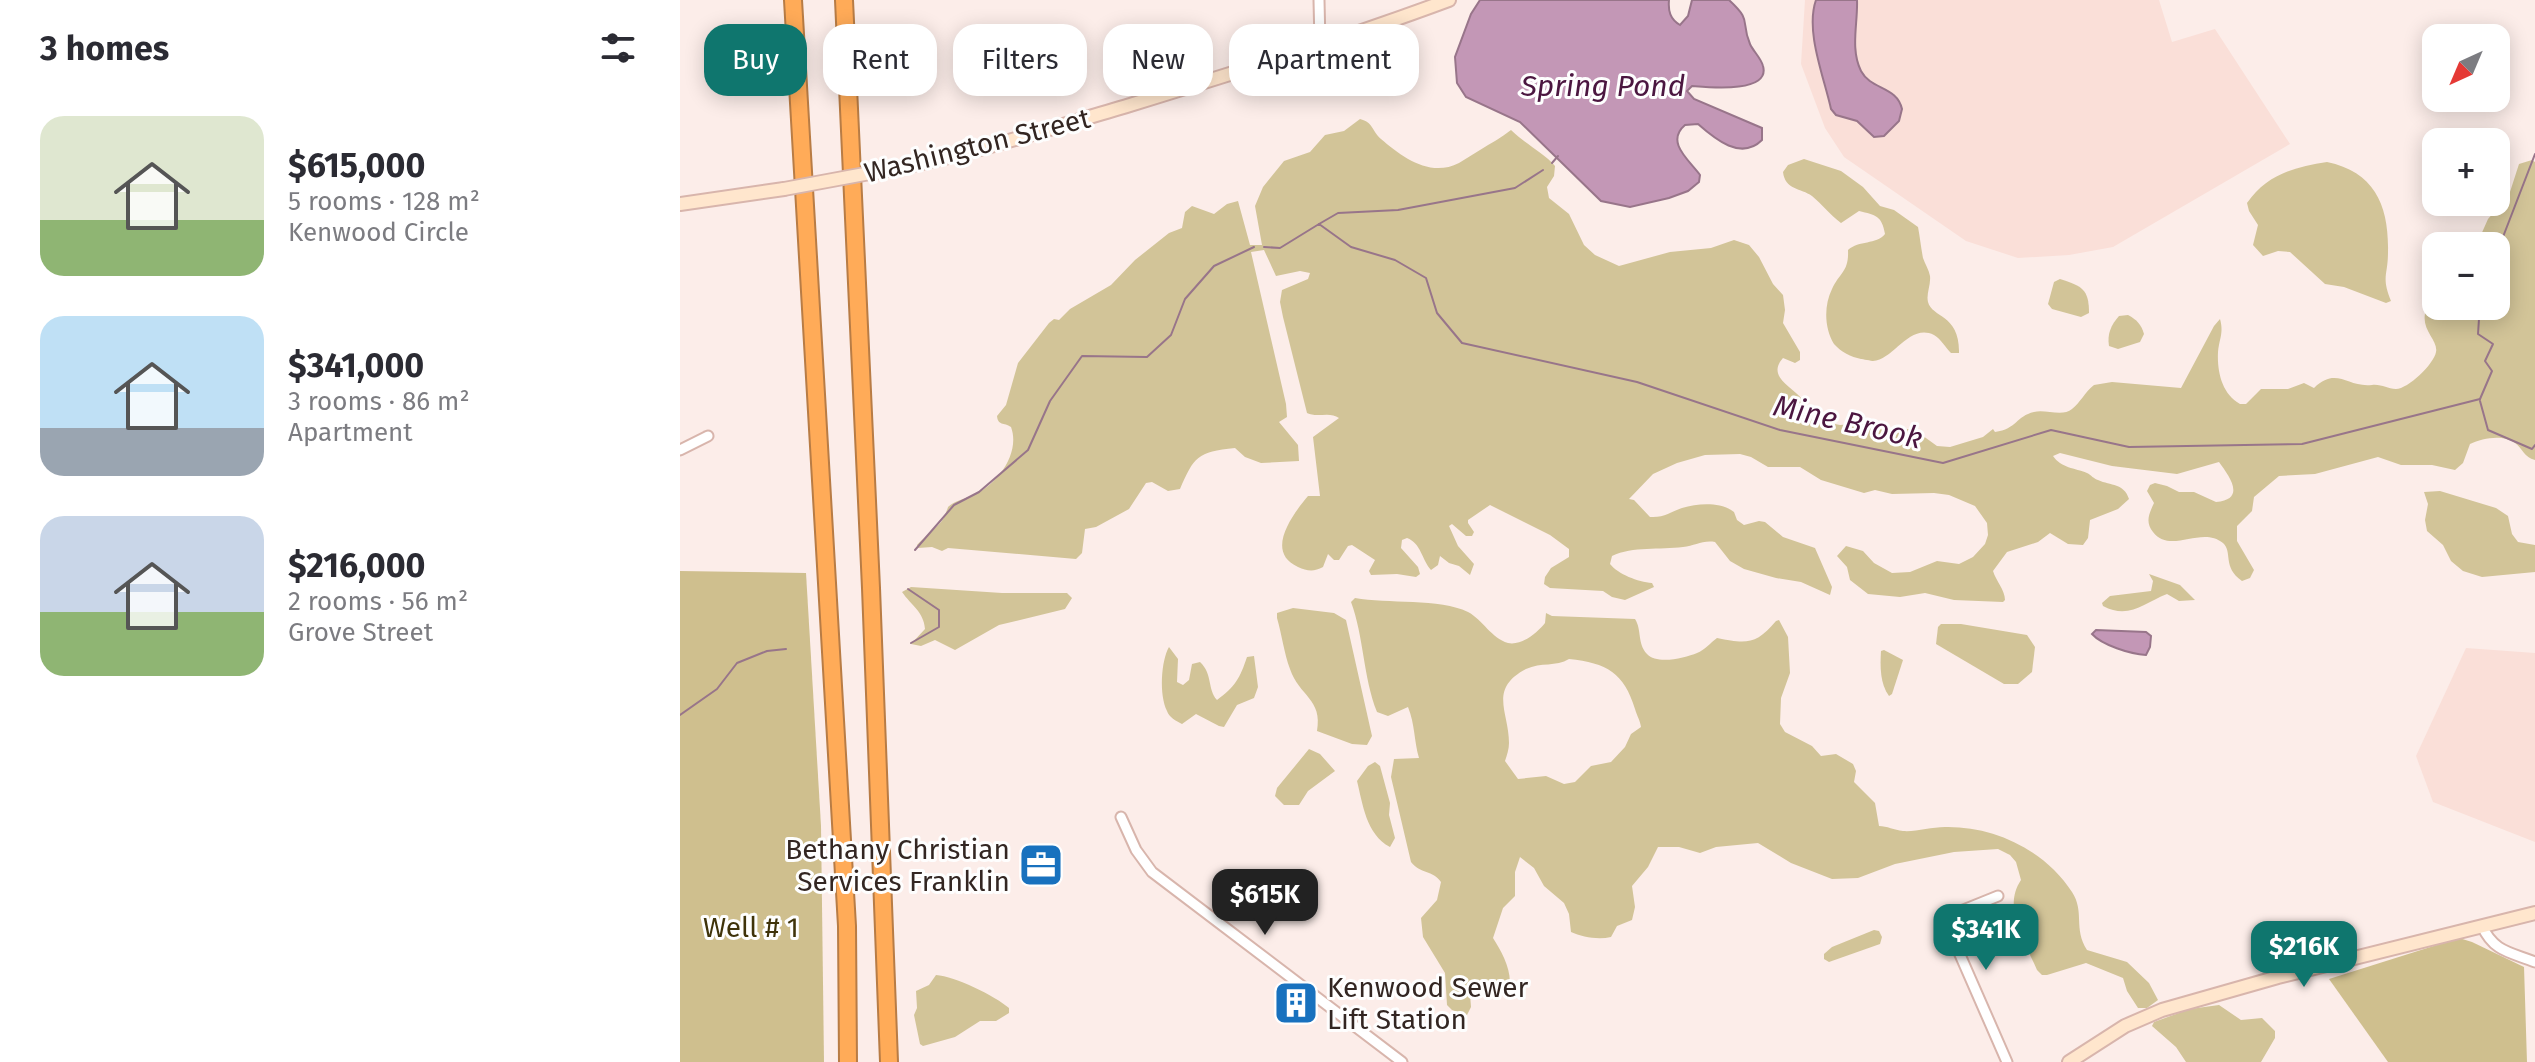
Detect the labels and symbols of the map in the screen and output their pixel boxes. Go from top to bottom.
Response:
north arrow [2422,24,2510,112]
water label: Spring Pond [1520,68,1685,104]
street label: Washington Street [861,101,1094,189]
water label: Mine Brook [1770,387,1926,457]
place label: Bethany Christian Services Franklin [785,833,1010,898]
office icon: Bethany Christian Services Franklin [1017,841,1065,889]
pin: $615K [1209,869,1321,937]
pin: $341K [1930,904,2042,972]
park label: Well # 1 [703,911,799,944]
pin: $216K [2248,921,2360,989]
place label: Kenwood Sewer Lift Station [1327,971,1529,1036]
building icon: Kenwood Sewer Lift Station [1272,979,1320,1027]

